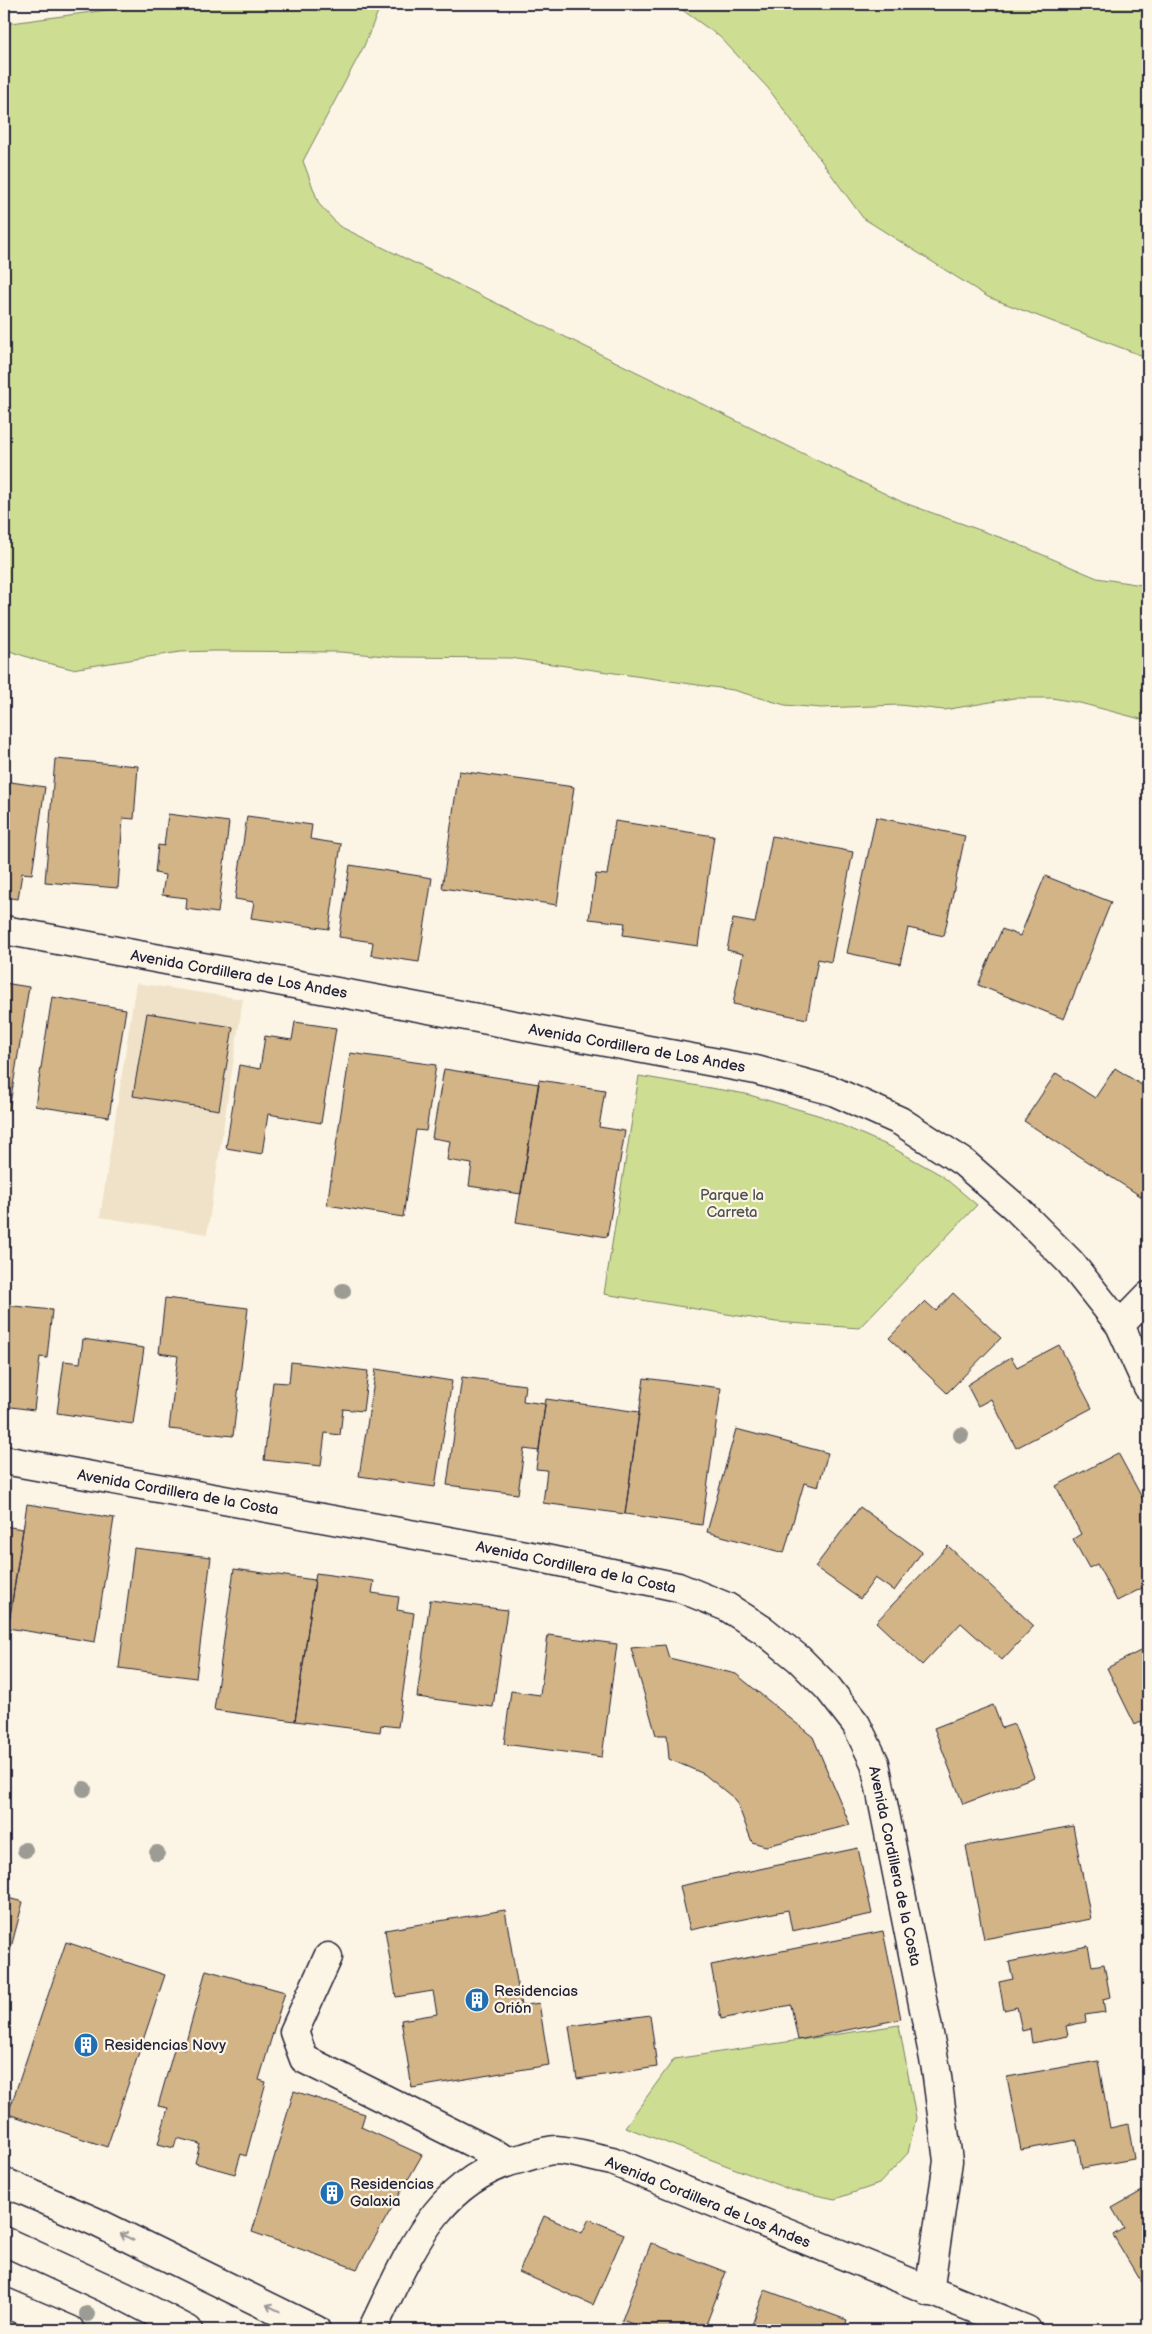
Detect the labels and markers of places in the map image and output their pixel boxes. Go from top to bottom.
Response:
place label: Residencias Orión [494,1982,578,2018]
building icon: Residencias Orión [464,1987,490,2013]
building icon: Residencias Novy [73,2032,99,2058]
place label: Residencias Novy [104,2036,226,2055]
place label: Residencias Galaxia [350,2175,434,2211]
building icon: Residencias Galaxia [319,2180,345,2206]

